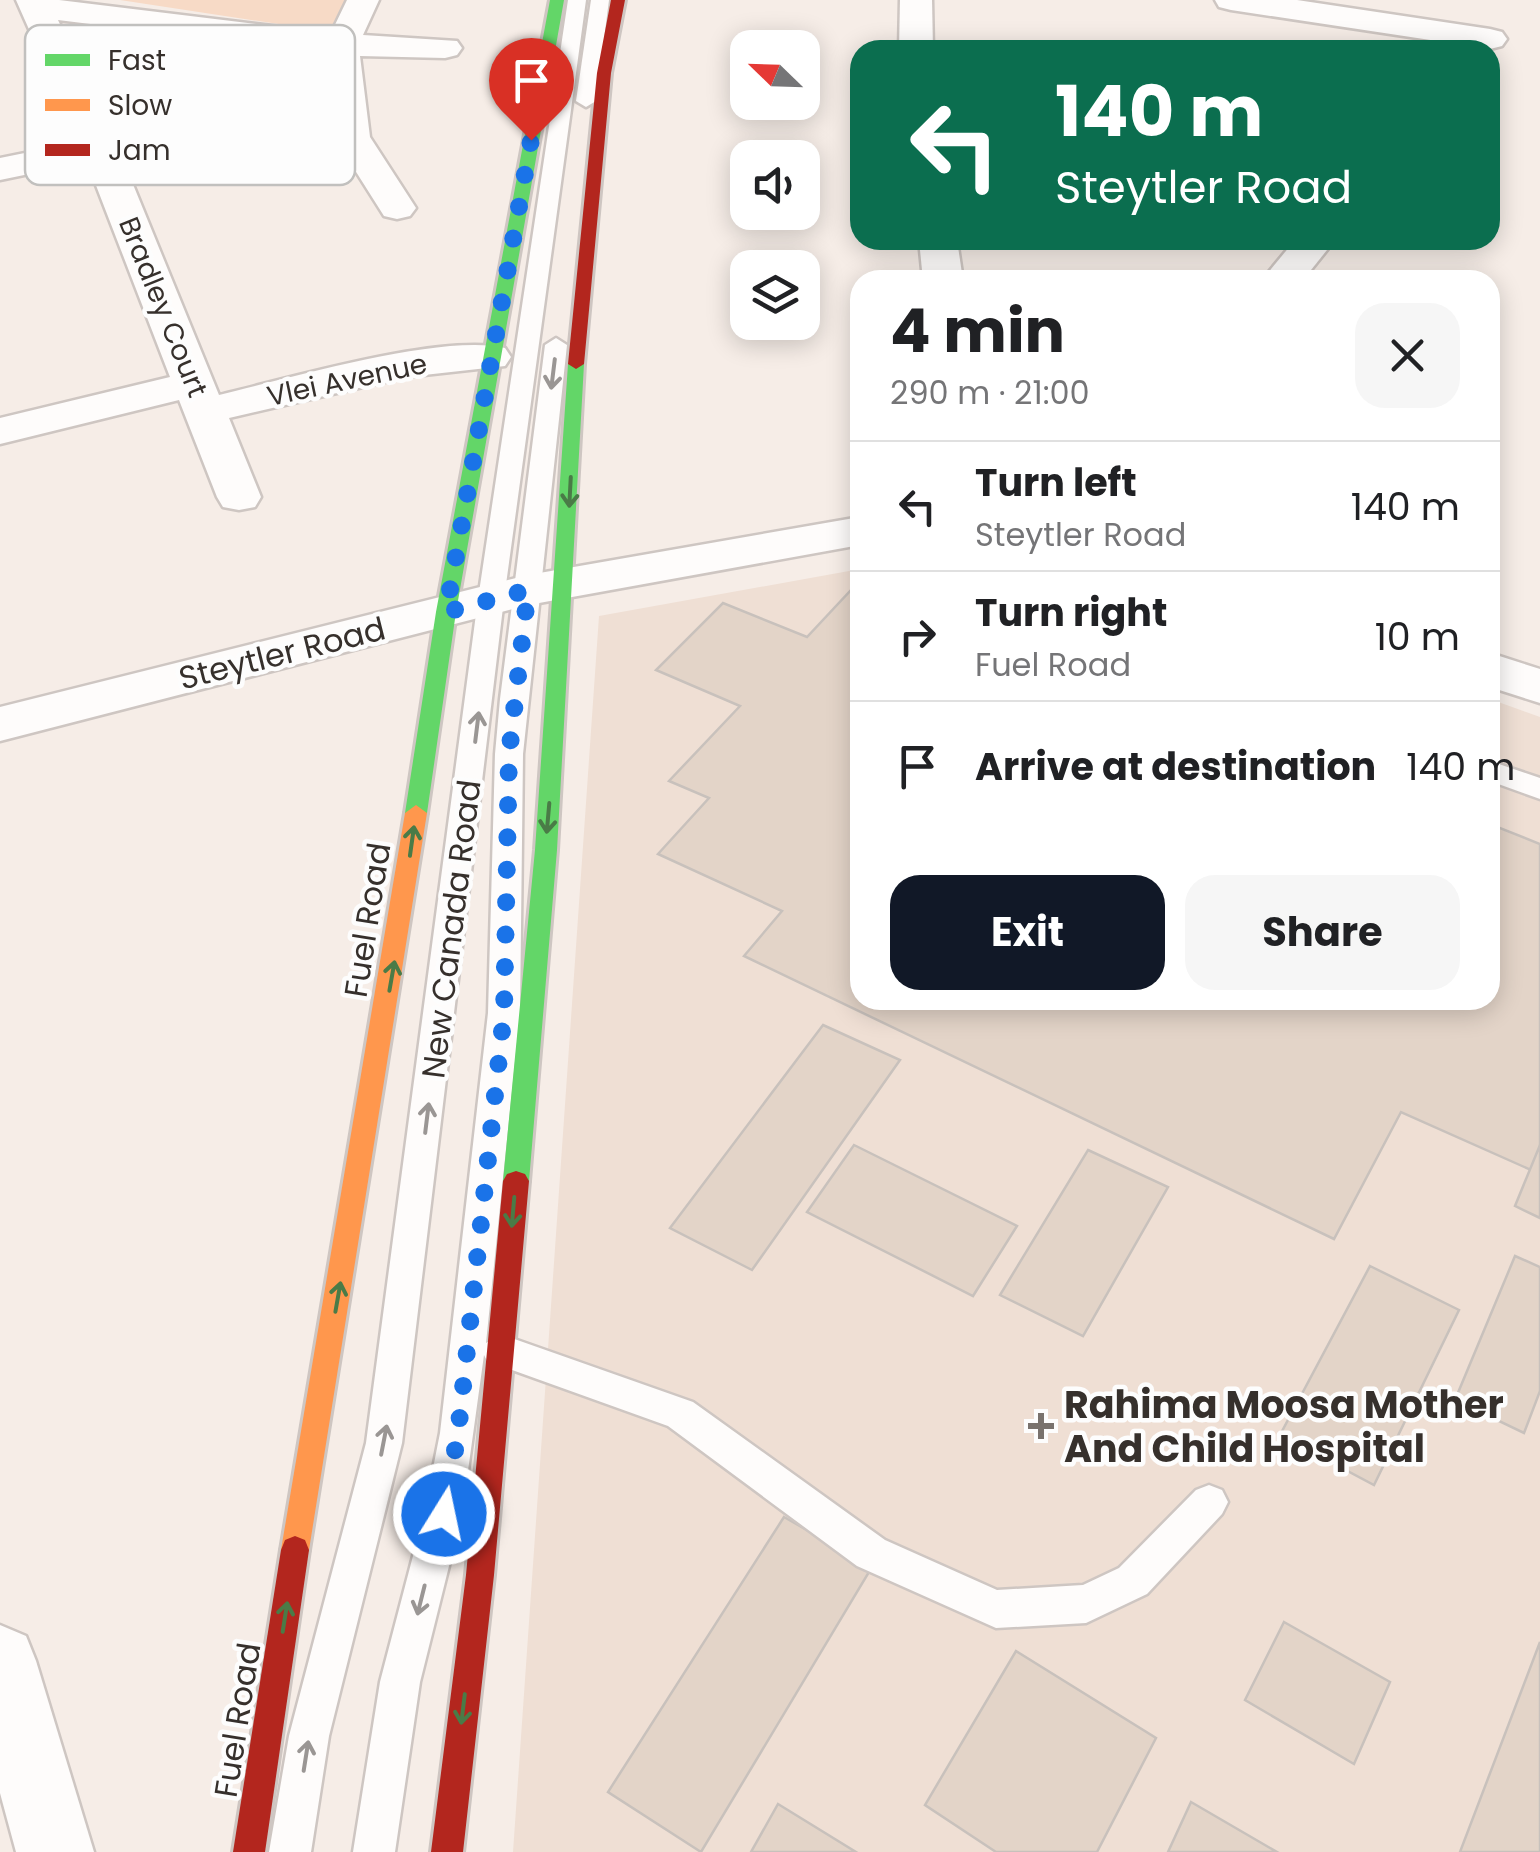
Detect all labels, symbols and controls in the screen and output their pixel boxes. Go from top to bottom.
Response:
legend [25,25,355,185]
north arrow [730,30,820,120]
map controls [730,30,820,340]
pin [489,38,574,141]
text: Fast [108,41,166,80]
icon: arrive [504,53,559,108]
text: 140 m [1055,62,1263,161]
icon: left [890,80,1020,210]
text: Slow [108,86,172,125]
text: Jam [108,131,171,170]
button: sound [730,140,820,230]
text: Steytler Road [1055,156,1352,219]
street label: Bradley Court [109,211,217,403]
button: layers [730,250,820,340]
text: 4 min [890,289,1065,373]
button: close [1355,303,1460,408]
street label: Vlei Avenue [263,344,431,416]
one-way arrow [543,358,562,390]
text: 290 m · 21:00 [890,370,1090,415]
text: Turn left [975,456,1137,509]
one-way arrow [560,475,579,507]
icon: left [890,479,945,534]
text: 140 m [1351,480,1460,533]
text: Steytler Road [975,512,1186,557]
text: Turn right [975,586,1167,639]
street label: Steytler Road [174,606,390,700]
icon: right [890,609,945,664]
text: 10 m [1375,610,1460,663]
text: Fuel Road [975,642,1131,687]
one-way arrow [469,711,487,743]
icon: arrive [890,739,945,794]
text: Arrive at destination [975,740,1376,793]
text: 140 m [1406,740,1515,793]
street label: New Canada Road [410,777,492,1081]
one-way arrow [539,802,558,834]
one-way arrow [404,826,422,858]
street label: Fuel Road [333,839,401,1001]
button: Exit [890,875,1165,990]
button: Share [1185,875,1460,990]
one-way arrow [383,960,402,993]
one-way arrow [418,1103,437,1135]
one-way arrow [503,1195,522,1227]
one-way arrow [329,1281,348,1313]
place label: Rahima Moosa Mother And Child Hospital [1064,1378,1504,1475]
marker: Rahima Moosa Mother And Child Hospital [1028,1413,1054,1439]
one-way arrow [375,1425,394,1457]
position arrow [392,1462,496,1566]
one-way arrow [411,1584,430,1615]
one-way arrow [277,1602,295,1634]
street label: Fuel Road [203,1639,271,1801]
one-way arrow [453,1693,472,1725]
one-way arrow [297,1740,316,1773]

